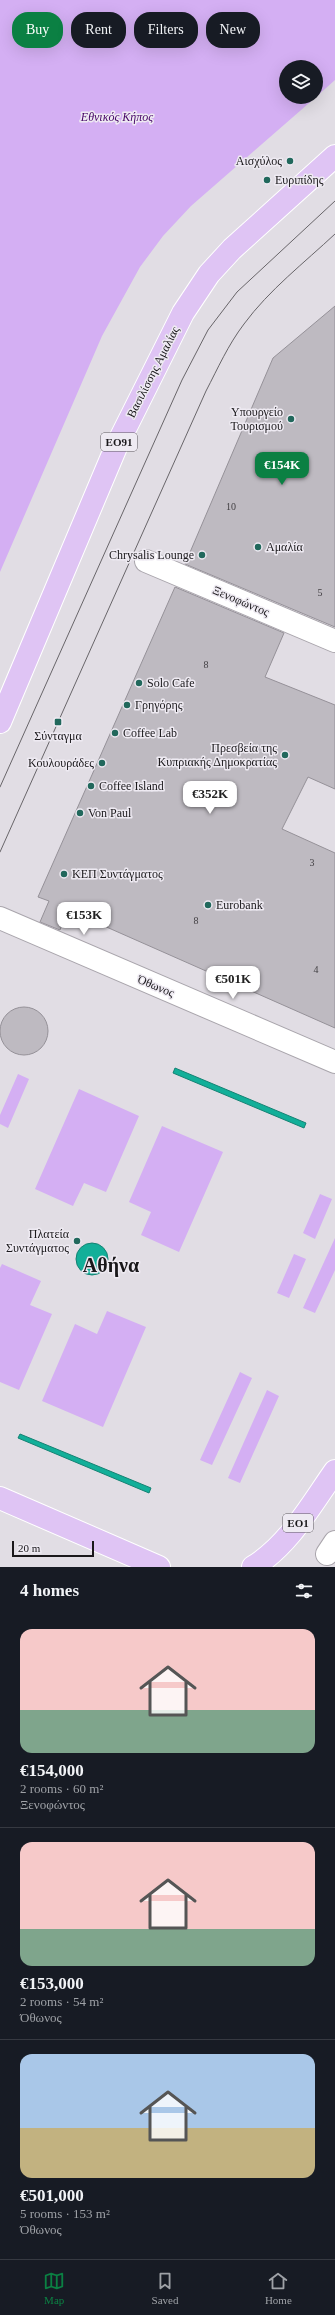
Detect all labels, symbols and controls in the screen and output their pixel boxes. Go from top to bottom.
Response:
chip: Buy [12,12,63,48]
chip: Rent [71,12,126,48]
chip: Filters [134,12,198,48]
chip: New [206,12,260,48]
map controls [279,60,323,104]
button: layers [279,60,323,104]
park label: Εθνικός Κήπος [80,110,153,124]
place label: Αισχύλος [236,154,282,168]
marker: Αισχύλος [285,156,295,166]
place label: Ευριπίδης [275,173,324,187]
marker: Ευριπίδης [262,175,272,185]
street label: Βασιλίσσης Αμαλίας [124,324,182,420]
place label: Υπουργείο Τουρισμού [230,405,283,433]
marker: Υπουργείο Τουρισμού [286,414,296,424]
road number: ΕΟ91 [101,433,137,451]
pin: €154K [254,452,310,486]
text: €154K [264,457,300,472]
house number: 10 [226,501,236,512]
place label: Αμαλία [266,540,303,554]
marker: Αμαλία [253,542,263,552]
place label: Chrysalis Lounge [109,548,194,562]
marker: Chrysalis Lounge [197,550,207,560]
street label: Ξενοφώντος [211,583,272,619]
house number: 5 [318,587,323,598]
house number: 8 [204,659,209,670]
place label: Solo Cafe [147,676,195,690]
marker: Solo Cafe [134,678,144,688]
place label: Γρηγόρης [135,698,183,712]
marker: Γρηγόρης [122,700,132,710]
marker: Σύνταγμα [53,717,63,727]
place label: Coffee Lab [123,726,177,740]
marker: Coffee Lab [110,728,120,738]
place label: Σύνταγμα [34,729,82,743]
place label: Πρεσβεία της Κυπριακής Δημοκρατίας [158,741,277,769]
marker: Πρεσβεία της Κυπριακής Δημοκρατίας [280,750,290,760]
place label: Κουλουράδες [28,756,94,770]
marker: Κουλουράδες [97,758,107,768]
place label: Coffee Island [99,779,164,793]
marker: Coffee Island [86,781,96,791]
pin: €352K [182,781,238,815]
text: €352K [192,786,228,801]
place label: Von Paul [88,806,132,820]
marker: Von Paul [75,808,85,818]
house number: 3 [310,857,315,868]
place label: ΚΕΠ Συντάγματος [72,867,163,881]
marker: ΚΕΠ Συντάγματος [59,869,69,879]
place label: Eurobank [216,898,263,912]
marker: Eurobank [203,900,213,910]
pin: €153K [56,902,112,936]
text: €153K [66,907,102,922]
house number: 8 [194,915,199,926]
house number: 4 [314,964,319,975]
pin: €501K [205,966,261,1000]
text: €501K [215,971,251,986]
street label: Όθωνος [135,972,177,1000]
place label: Πλατεία Συντάγματος [6,1227,70,1255]
marker: Πλατεία Συντάγματος [72,1236,82,1246]
district label: Αθήνα [83,1254,139,1277]
road number: ΕΟ1 [283,1514,313,1532]
scale bar [12,1539,94,1558]
text: 20 m [18,1542,40,1554]
icon: filters [293,1580,315,1602]
text: 4 homes [20,1581,79,1600]
icon: home [132,1655,204,1727]
text: €154,000 [20,1761,84,1780]
text: 2 rooms · 60 m² [20,1781,103,1796]
text: Ξενοφώντος [20,1797,85,1812]
icon: home [132,1868,204,1940]
text: €153,000 [20,1974,84,1993]
text: 2 rooms · 54 m² [20,1994,103,2009]
text: Όθωνος [20,2010,62,2025]
icon: home [132,2080,204,2152]
text: €501,000 [20,2186,84,2205]
text: 5 rooms · 153 m² [20,2206,110,2221]
text: Όθωνος [20,2222,62,2237]
tab: Map [43,2270,65,2306]
tab: Saved [152,2270,179,2306]
tab: Home [265,2270,292,2306]

